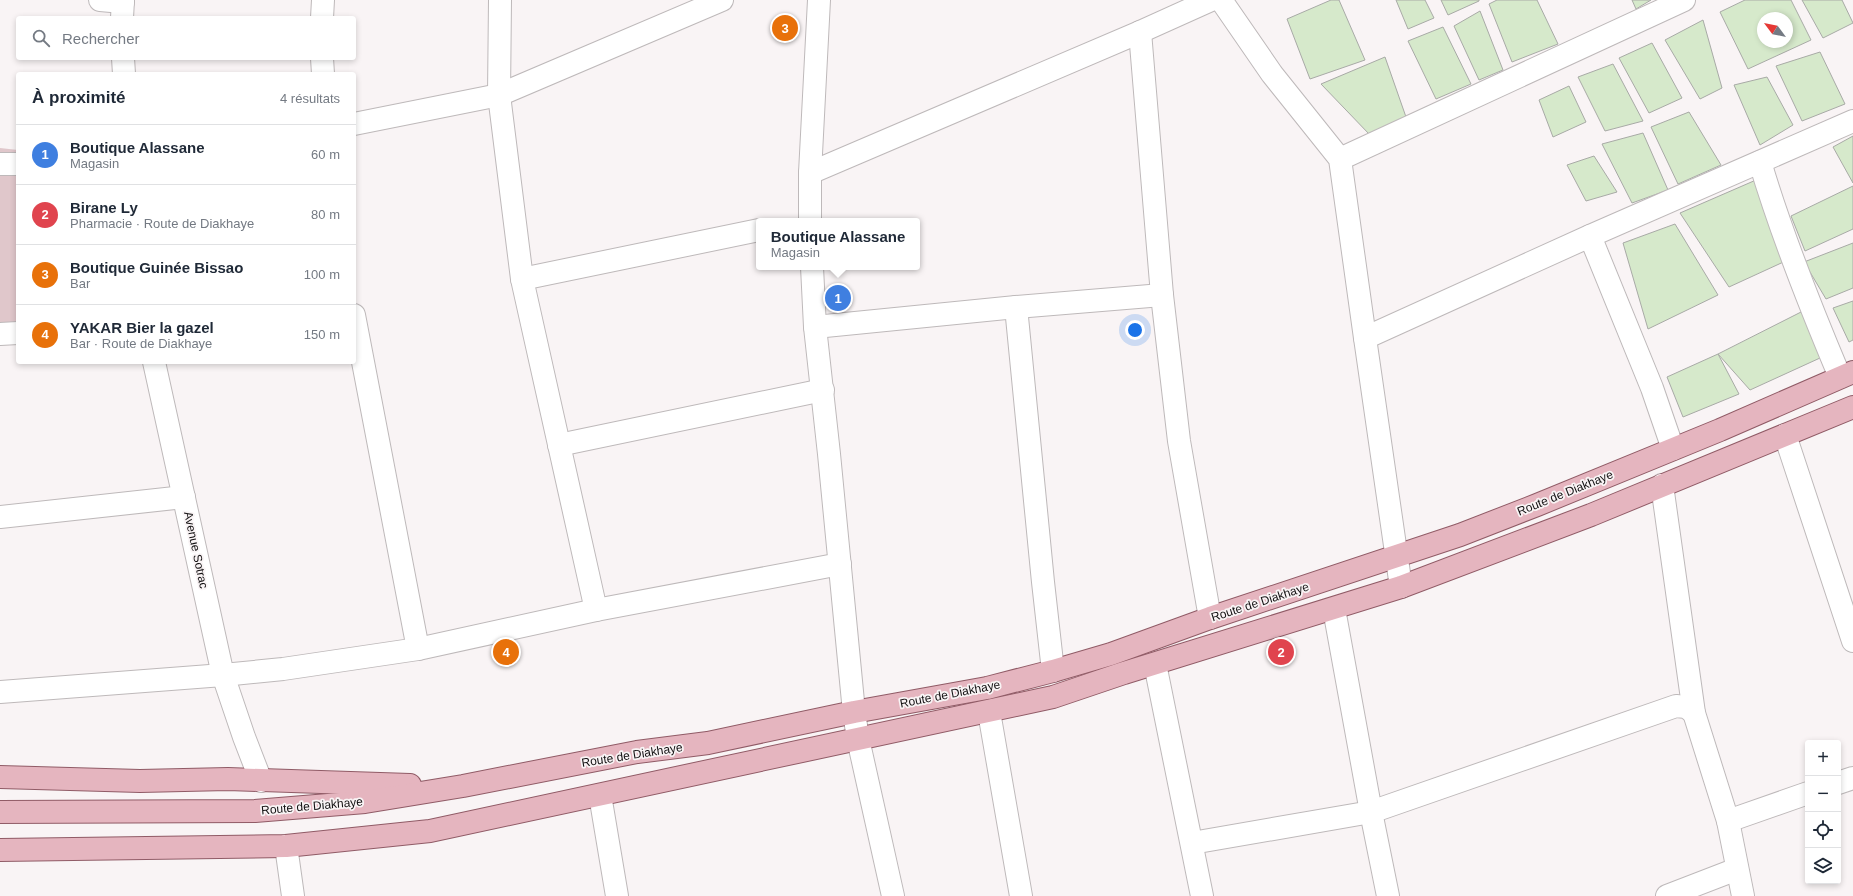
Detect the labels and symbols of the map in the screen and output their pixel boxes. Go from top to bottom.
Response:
north arrow [1757,12,1793,48]
pin: 3 [772,13,798,43]
pin: 1 [825,283,851,313]
your location [1125,320,1145,340]
street label: Route de Diakhaye [1515,467,1615,519]
street label: Avenue Sotrac [181,510,211,590]
street label: Route de Diakhaye [1209,579,1311,624]
pin: 4 [493,637,519,667]
pin: 2 [1268,637,1294,667]
street label: Route de Diakhaye [899,677,1002,711]
street label: Route de Diakhaye [580,740,684,770]
street label: Route de Diakhaye [261,795,364,817]

